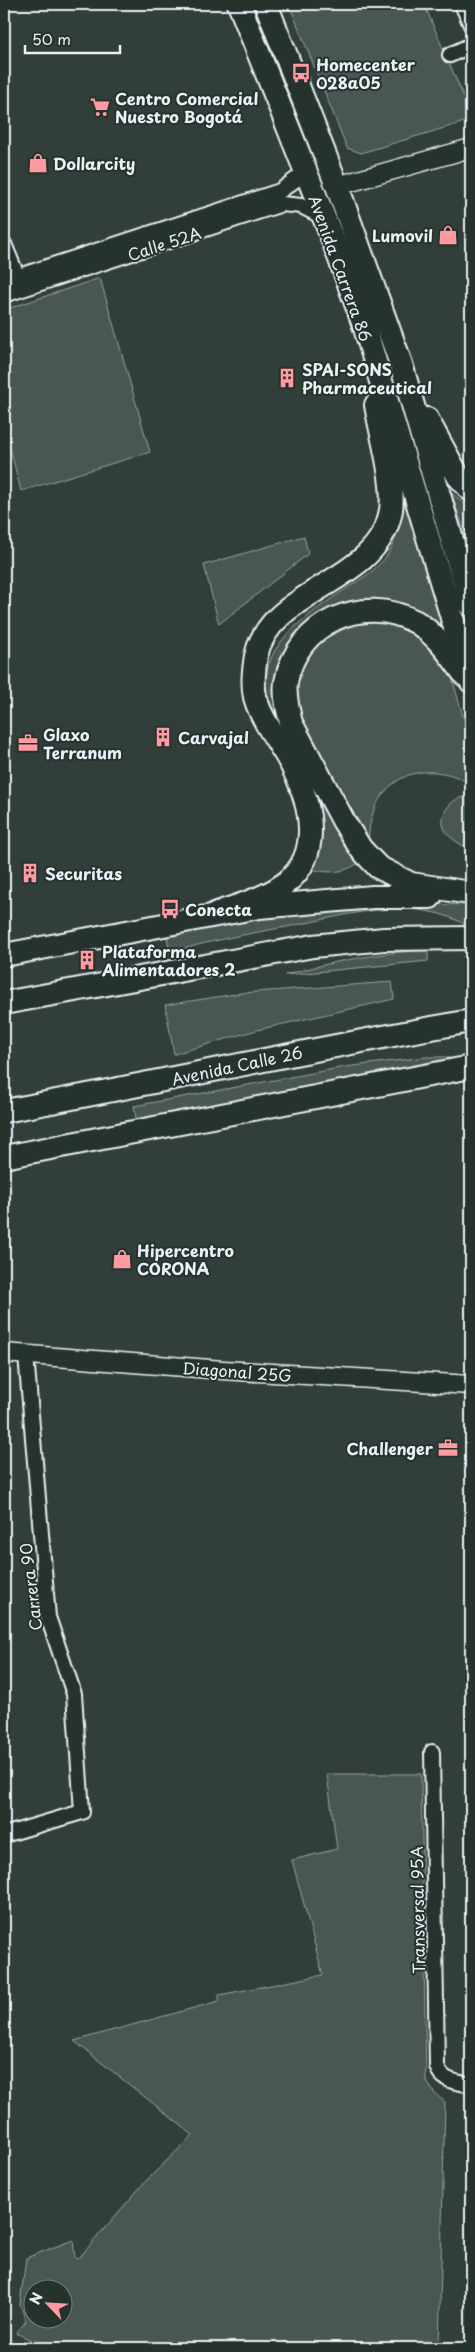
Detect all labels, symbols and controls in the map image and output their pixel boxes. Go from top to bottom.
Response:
scale bar [25,22,120,54]
text: 50 m [32,27,71,50]
place label: Homecenter 028a05 [316,52,416,94]
bus stop icon: Homecenter 028a05 [290,62,312,84]
place label: Centro Comercial Nuestro Bogotá [115,86,259,128]
supermarket icon: Centro Comercial Nuestro Bogotá [89,96,111,118]
place label: Dollarcity [53,151,135,175]
shop icon: Dollarcity [27,152,49,174]
street label: Avenida Carrera 86 [303,192,379,344]
street label: Calle 52A [124,220,204,266]
place label: Lumovil [372,223,433,247]
shop icon: Lumovil [437,224,459,246]
place label: SPAI-SONS Pharmaceutical [302,357,432,399]
building icon: SPAI-SONS Pharmaceutical [276,367,298,389]
place label: Glaxo Terranum [43,722,122,764]
place label: Carvajal [178,725,249,749]
building icon: Carvajal [152,726,174,748]
office icon: Glaxo Terranum [17,732,39,754]
place label: Securitas [45,861,122,885]
building icon: Securitas [19,862,41,884]
place label: Conecta [185,897,252,921]
bus stop icon: Conecta [159,898,181,920]
place label: Plataforma Alimentadores 2 [101,939,236,981]
building icon: Plataforma Alimentadores 2 [76,949,98,971]
street label: Avenida Calle 26 [169,1039,305,1091]
place label: Hipercentro CORONA [137,1238,234,1280]
shop icon: Hipercentro CORONA [111,1248,133,1270]
street label: Diagonal 25G [182,1355,292,1387]
place label: Challenger [347,1436,434,1460]
office icon: Challenger [437,1437,459,1459]
street label: Carrera 90 [13,1542,47,1632]
street label: Transversal 95A [404,1846,430,1974]
north arrow [22,2280,72,2330]
text: N [24,2289,48,2308]

